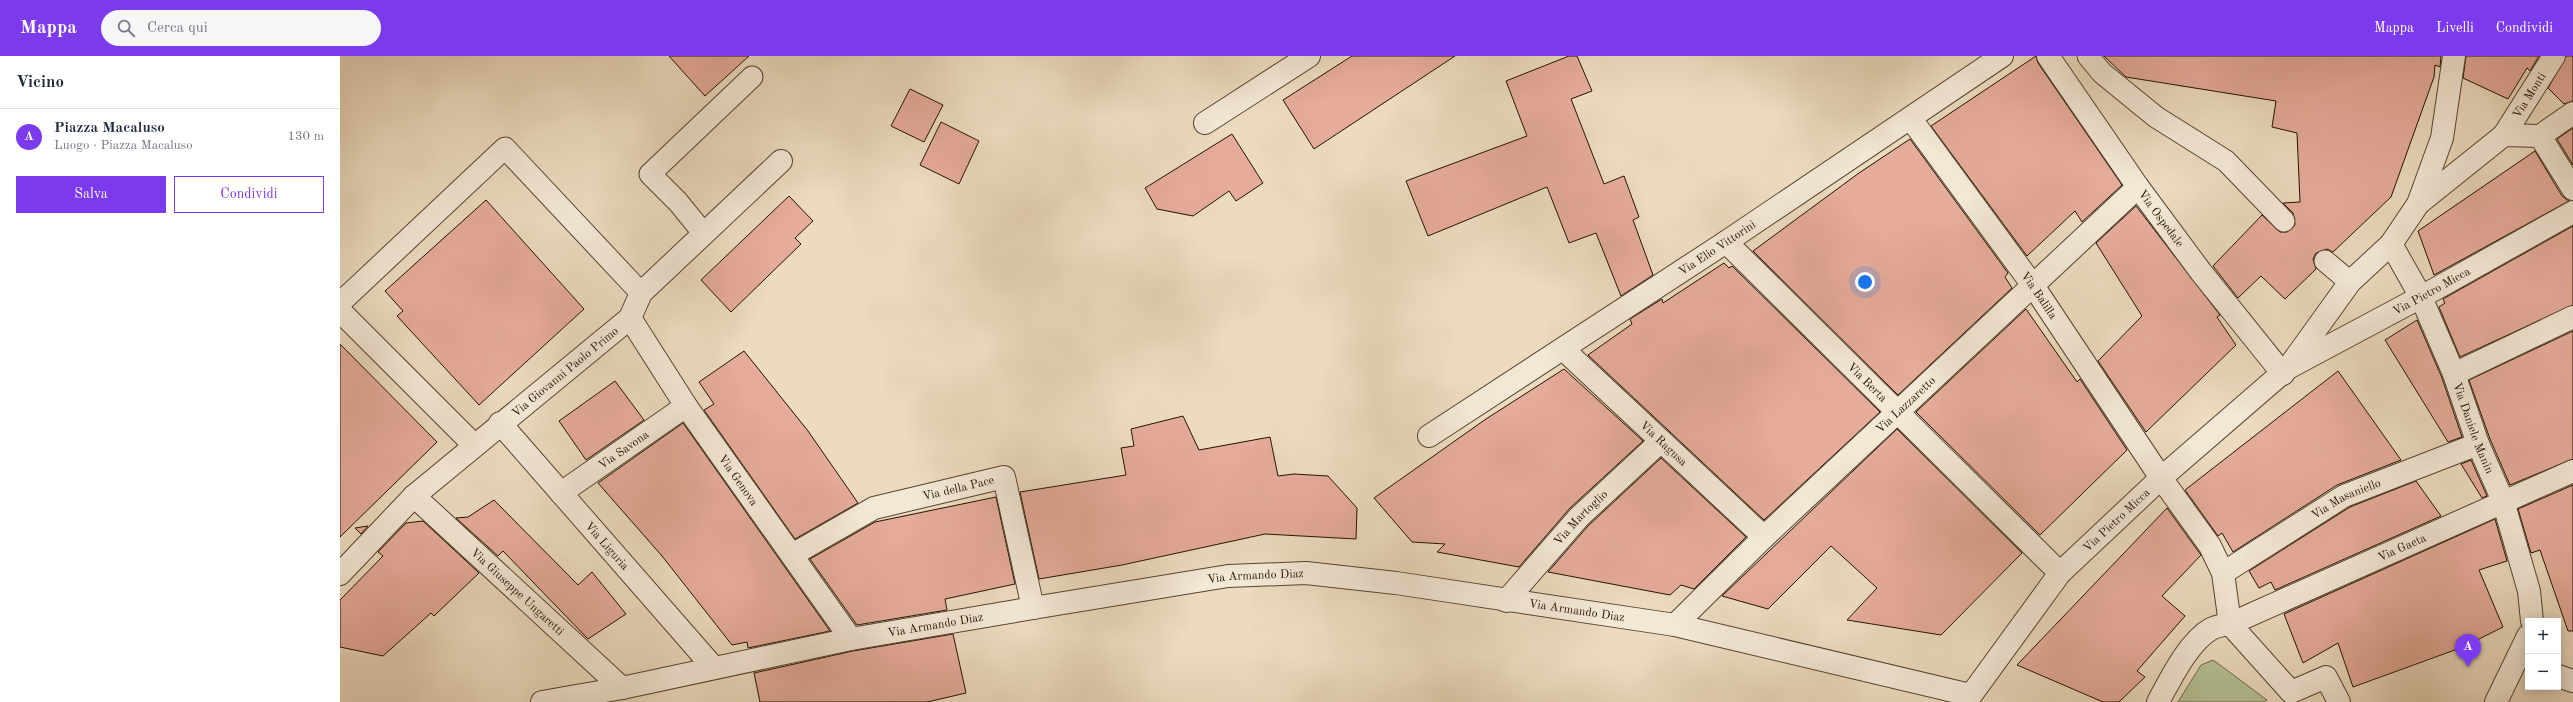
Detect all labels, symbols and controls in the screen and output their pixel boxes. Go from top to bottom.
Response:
search box [101,10,381,46]
icon: search [115,17,137,39]
text: Mappa [20,19,77,38]
text: Cerca qui [147,21,208,36]
text: Mappa [2374,21,2414,35]
text: Livelli [2436,21,2474,35]
text: Condividi [2496,21,2553,35]
street label: Via Monti [2511,71,2549,121]
text: Vicino [16,74,64,91]
text: Piazza Macaluso [54,121,165,136]
text: A [24,130,34,143]
text: 130 m [287,130,324,143]
text: Luogo · Piazza Macaluso [54,139,193,152]
button: Salva [16,176,166,213]
button: Condividi [174,176,324,213]
street label: Via Ospedale [2135,188,2186,250]
street label: Via Elio Vittorini [1677,219,1758,278]
street label: Via Pietro Micca [2391,266,2473,318]
street label: Via Balilla [2018,270,2059,322]
your location [1855,272,1875,292]
street label: Via Giovanni Paolo Primo [510,325,621,420]
street label: Via Berta [1845,361,1889,405]
street label: Via Lazzaretto [1874,375,1938,436]
street label: Via Daniele Manin [2450,381,2495,476]
street label: Via Ragusa [1637,419,1689,469]
street label: Via Savona [597,429,651,472]
street label: Via Genova [716,453,760,508]
street label: Via della Pace [921,474,996,503]
street label: Via Masaniello [2310,477,2383,522]
street label: Via Pietro Micca [2081,487,2153,555]
street label: Via Martoglio [1552,489,1610,548]
street label: Via Liguria [582,520,631,573]
street label: Via Gaeta [2376,532,2428,564]
street label: Via Giuseppe Ungaretti [468,547,566,638]
street label: Via Armando Diaz [1206,568,1304,586]
street label: Via Armando Diaz [1528,598,1625,624]
street label: Via Armando Diaz [887,612,984,640]
map controls [2525,618,2561,690]
button: + [2525,618,2561,654]
pin: A [2455,634,2481,667]
button: − [2525,654,2561,690]

